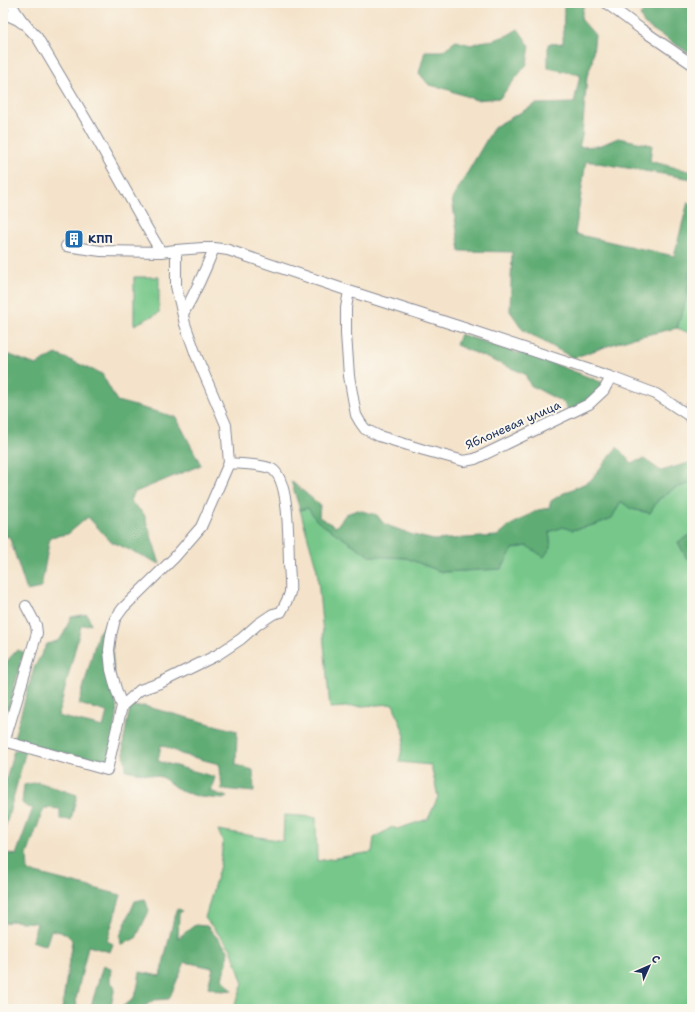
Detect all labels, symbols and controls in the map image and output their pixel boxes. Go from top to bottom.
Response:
building icon: КПП [63,228,85,250]
place label: КПП [88,231,113,247]
street label: Яблоневая улица [463,397,564,453]
north arrow [629,946,669,986]
text: С [648,952,664,967]

